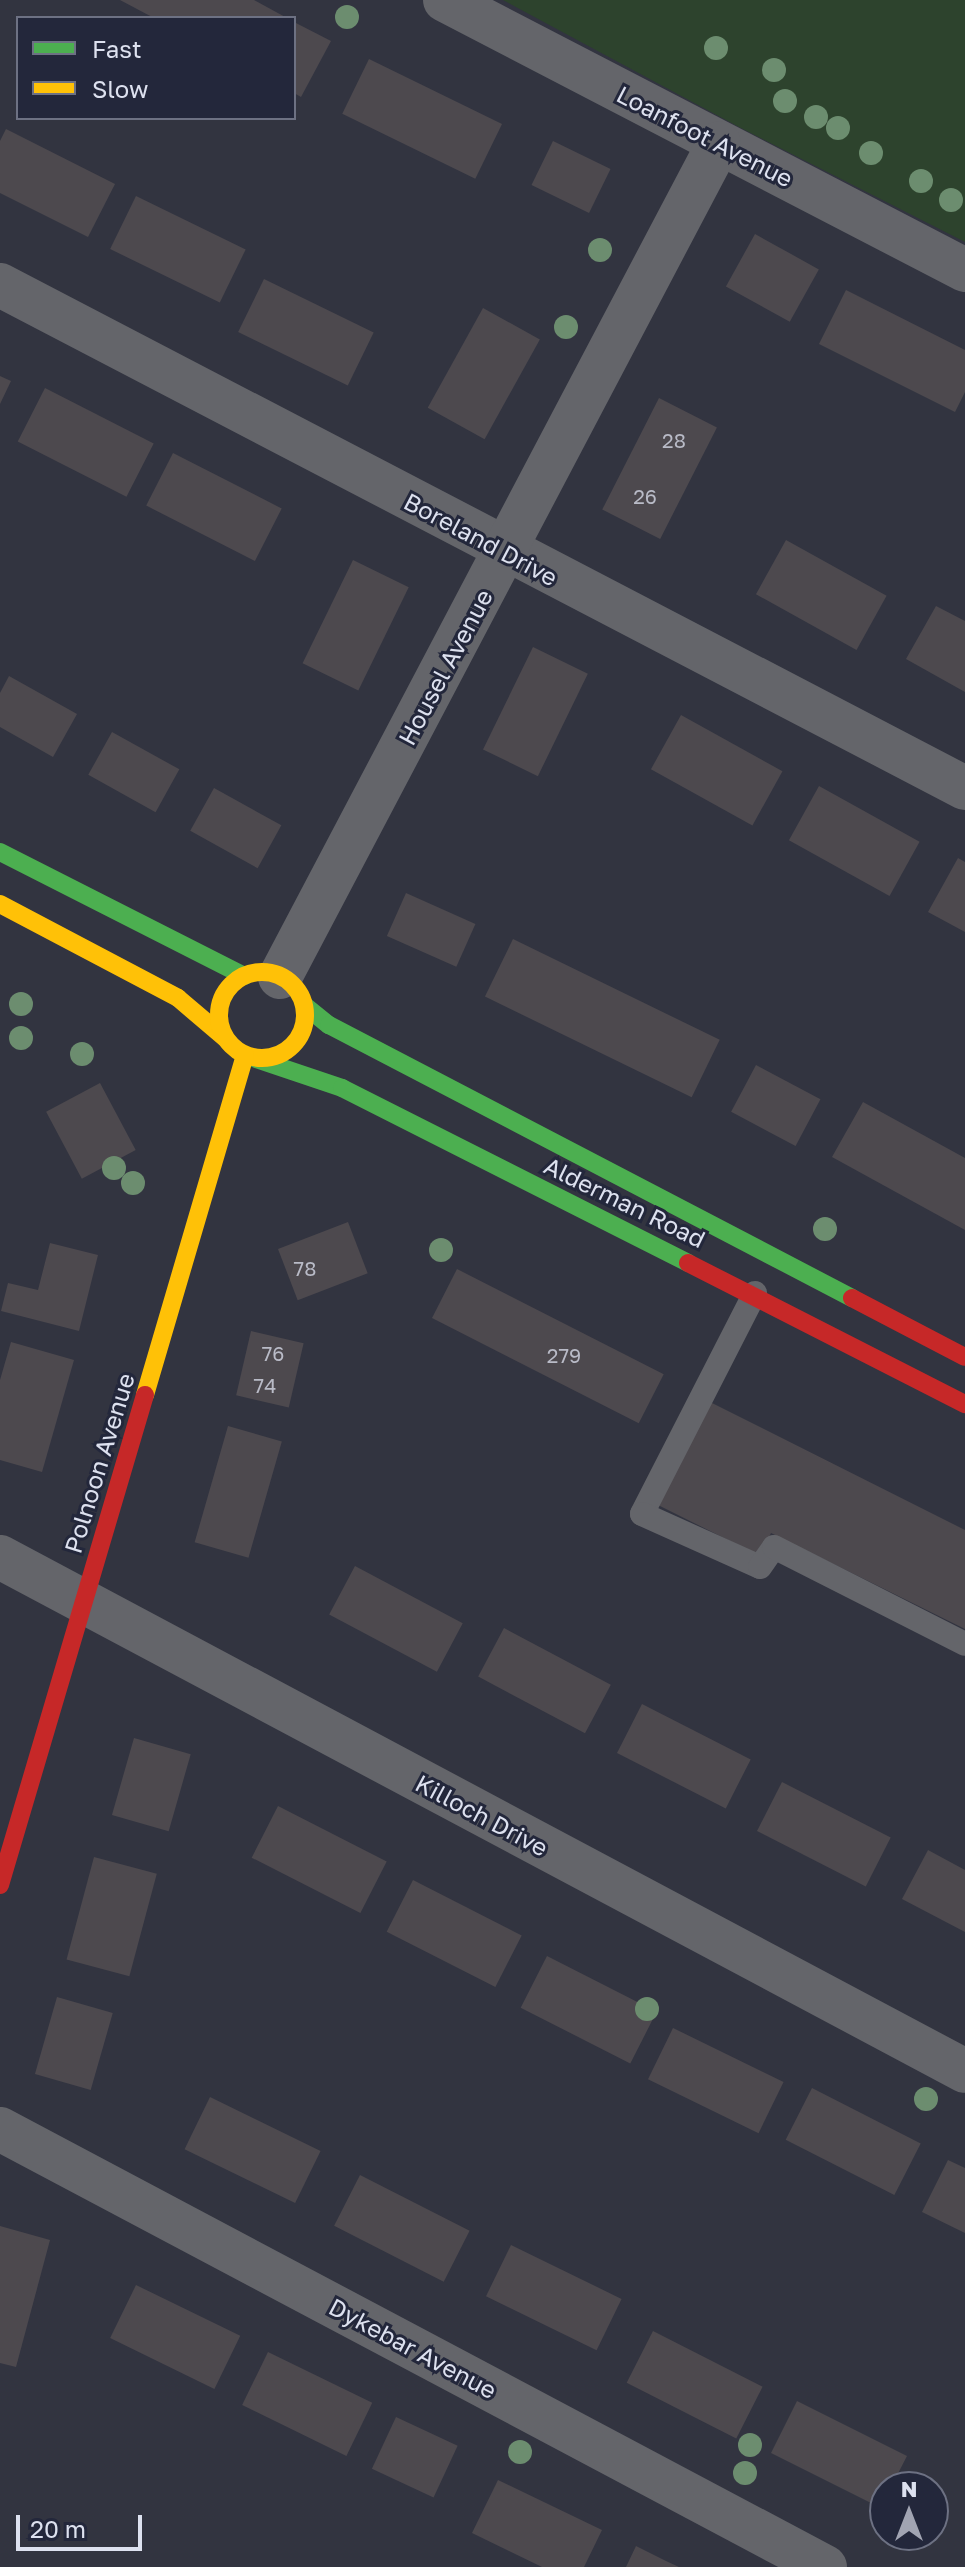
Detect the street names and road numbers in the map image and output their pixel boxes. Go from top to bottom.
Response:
street label: Loanfoot Avenue [612,79,798,193]
street label: Boreland Drive [399,486,563,592]
street label: Housel Avenue [392,584,498,750]
street label: Alderman Road [540,1151,710,1253]
street label: Polnoon Avenue [58,1370,140,1556]
street label: Killoch Drive [411,1768,553,1862]
street label: Dykebar Avenue [324,2292,502,2404]

